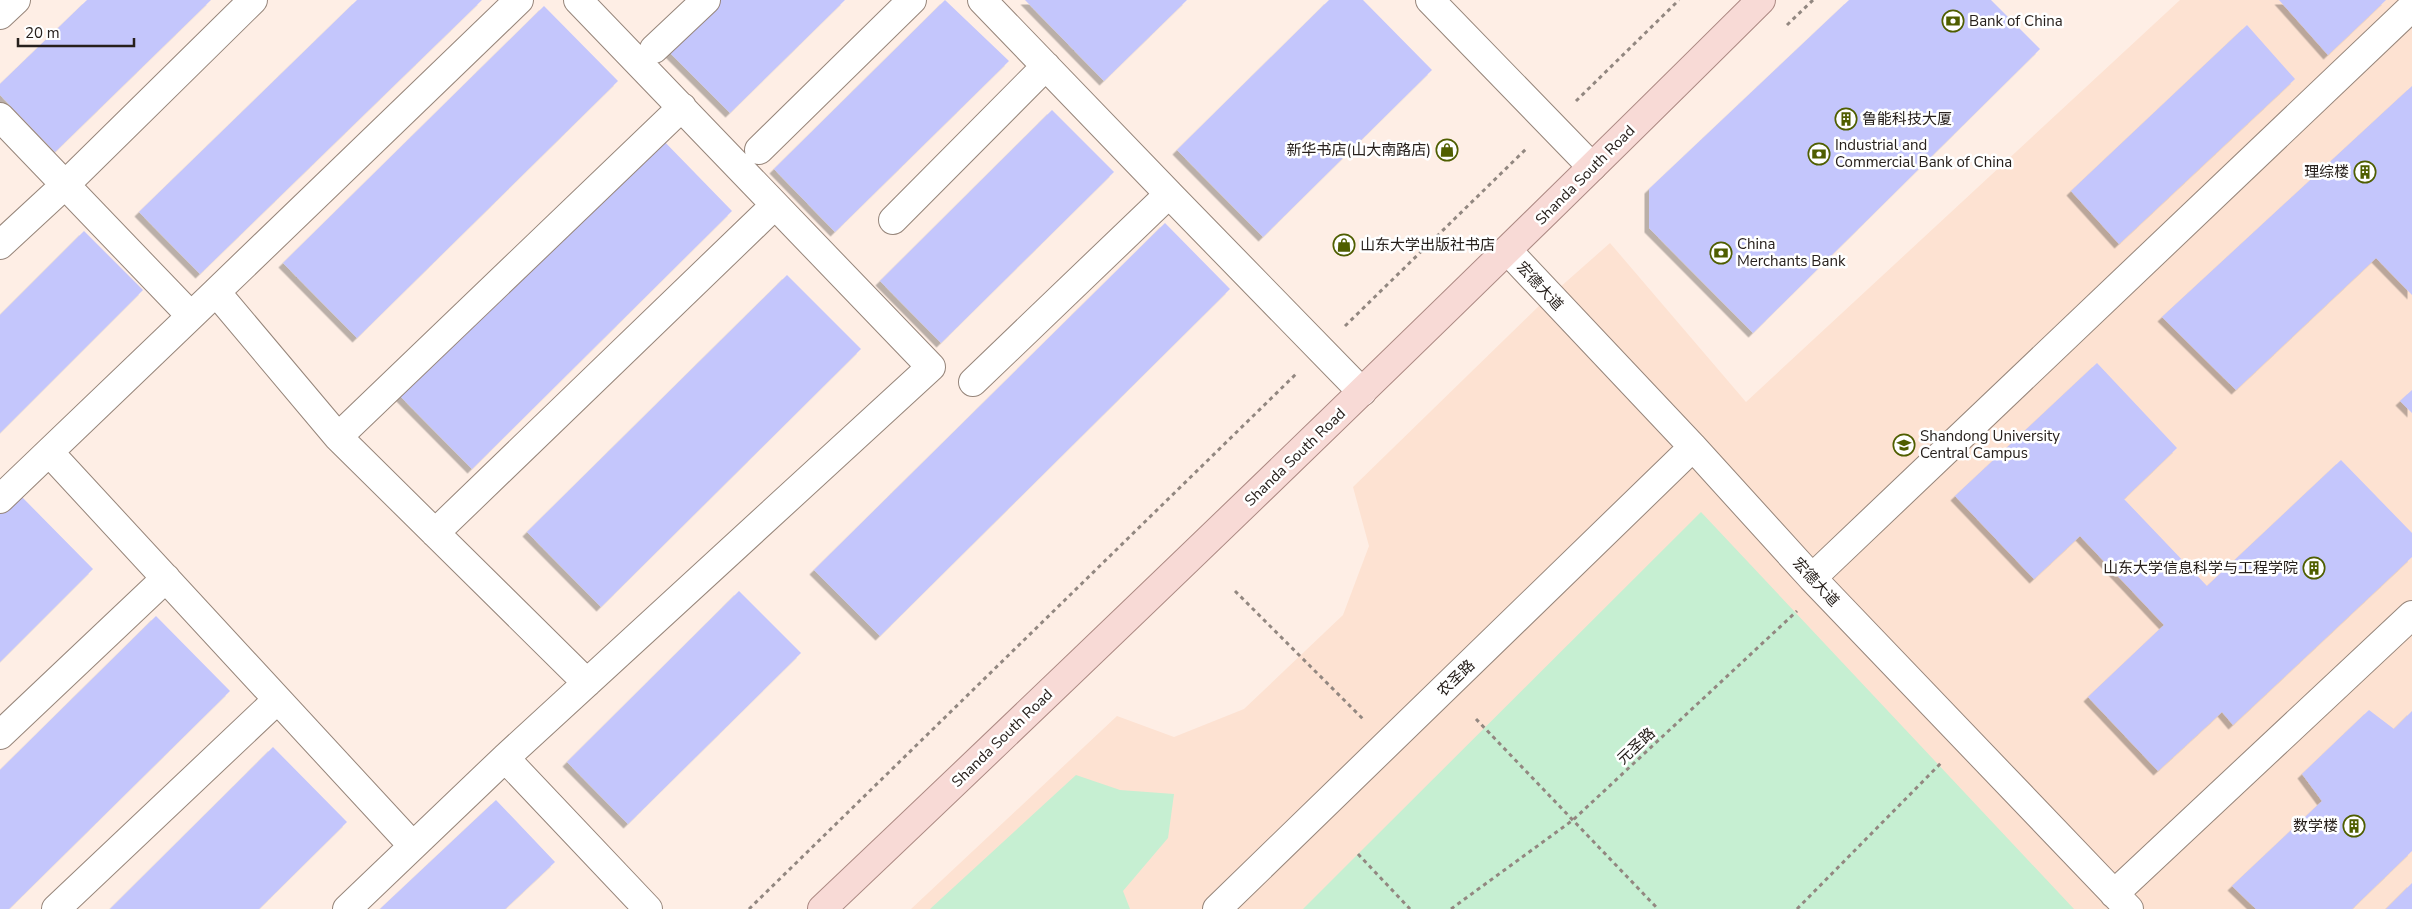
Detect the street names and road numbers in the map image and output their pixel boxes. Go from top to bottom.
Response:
street label: Shanda South Road [1531,121,1639,229]
street label: 宏德大道 [1512,257,1568,315]
street label: Shanda South Road [1240,404,1350,510]
street label: 宏德大道 [1788,553,1844,611]
street label: 农圣路 [1433,655,1479,701]
street label: Shanda South Road [947,685,1057,791]
street label: 元圣路 [1613,723,1659,769]

